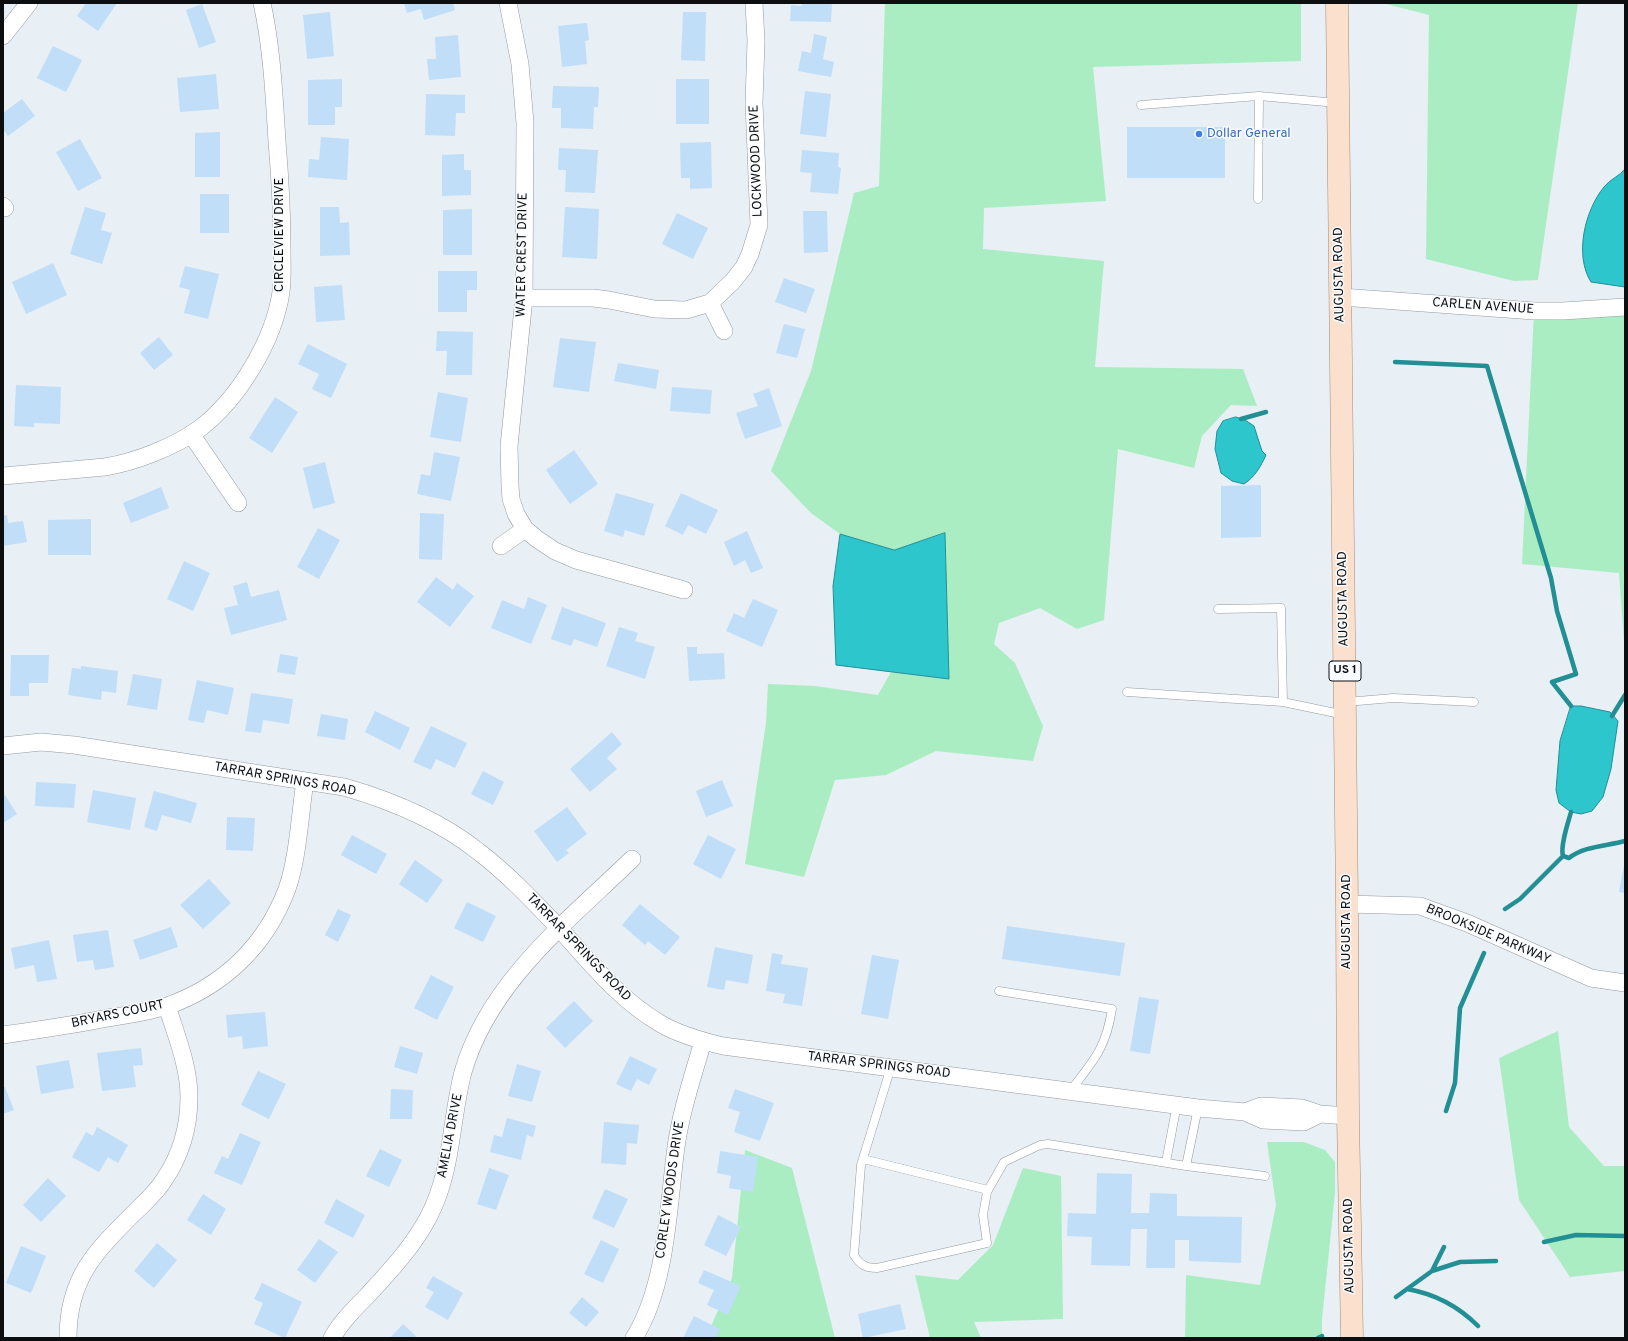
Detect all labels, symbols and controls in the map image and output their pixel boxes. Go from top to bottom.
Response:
street label: LOCKWOOD DRIVE [747,105,767,217]
place label: Dollar General [1207,126,1291,142]
marker: Dollar General [1194,129,1204,139]
street label: CIRCLEVIEW DRIVE [272,178,288,292]
street label: WATER CREST DRIVE [514,193,532,317]
street label: AUGUSTA ROAD [1331,227,1349,323]
street label: CARLEN AVENUE [1432,296,1534,318]
street label: AUGUSTA ROAD [1335,551,1353,647]
road number: US 1 [1329,661,1361,681]
street label: TARRAR SPRINGS ROAD [213,760,357,800]
street label: AUGUSTA ROAD [1339,874,1355,970]
street label: TARRAR SPRINGS ROAD [522,891,634,1005]
street label: BROOKSIDE PARKWAY [1423,902,1553,968]
street label: BRYARS COURT [70,998,166,1032]
street label: TARRAR SPRINGS ROAD [807,1049,951,1083]
street label: AMELIA DRIVE [435,1092,467,1180]
street label: CORLEY WOODS DRIVE [654,1120,688,1260]
street label: AUGUSTA ROAD [1341,1198,1359,1294]

